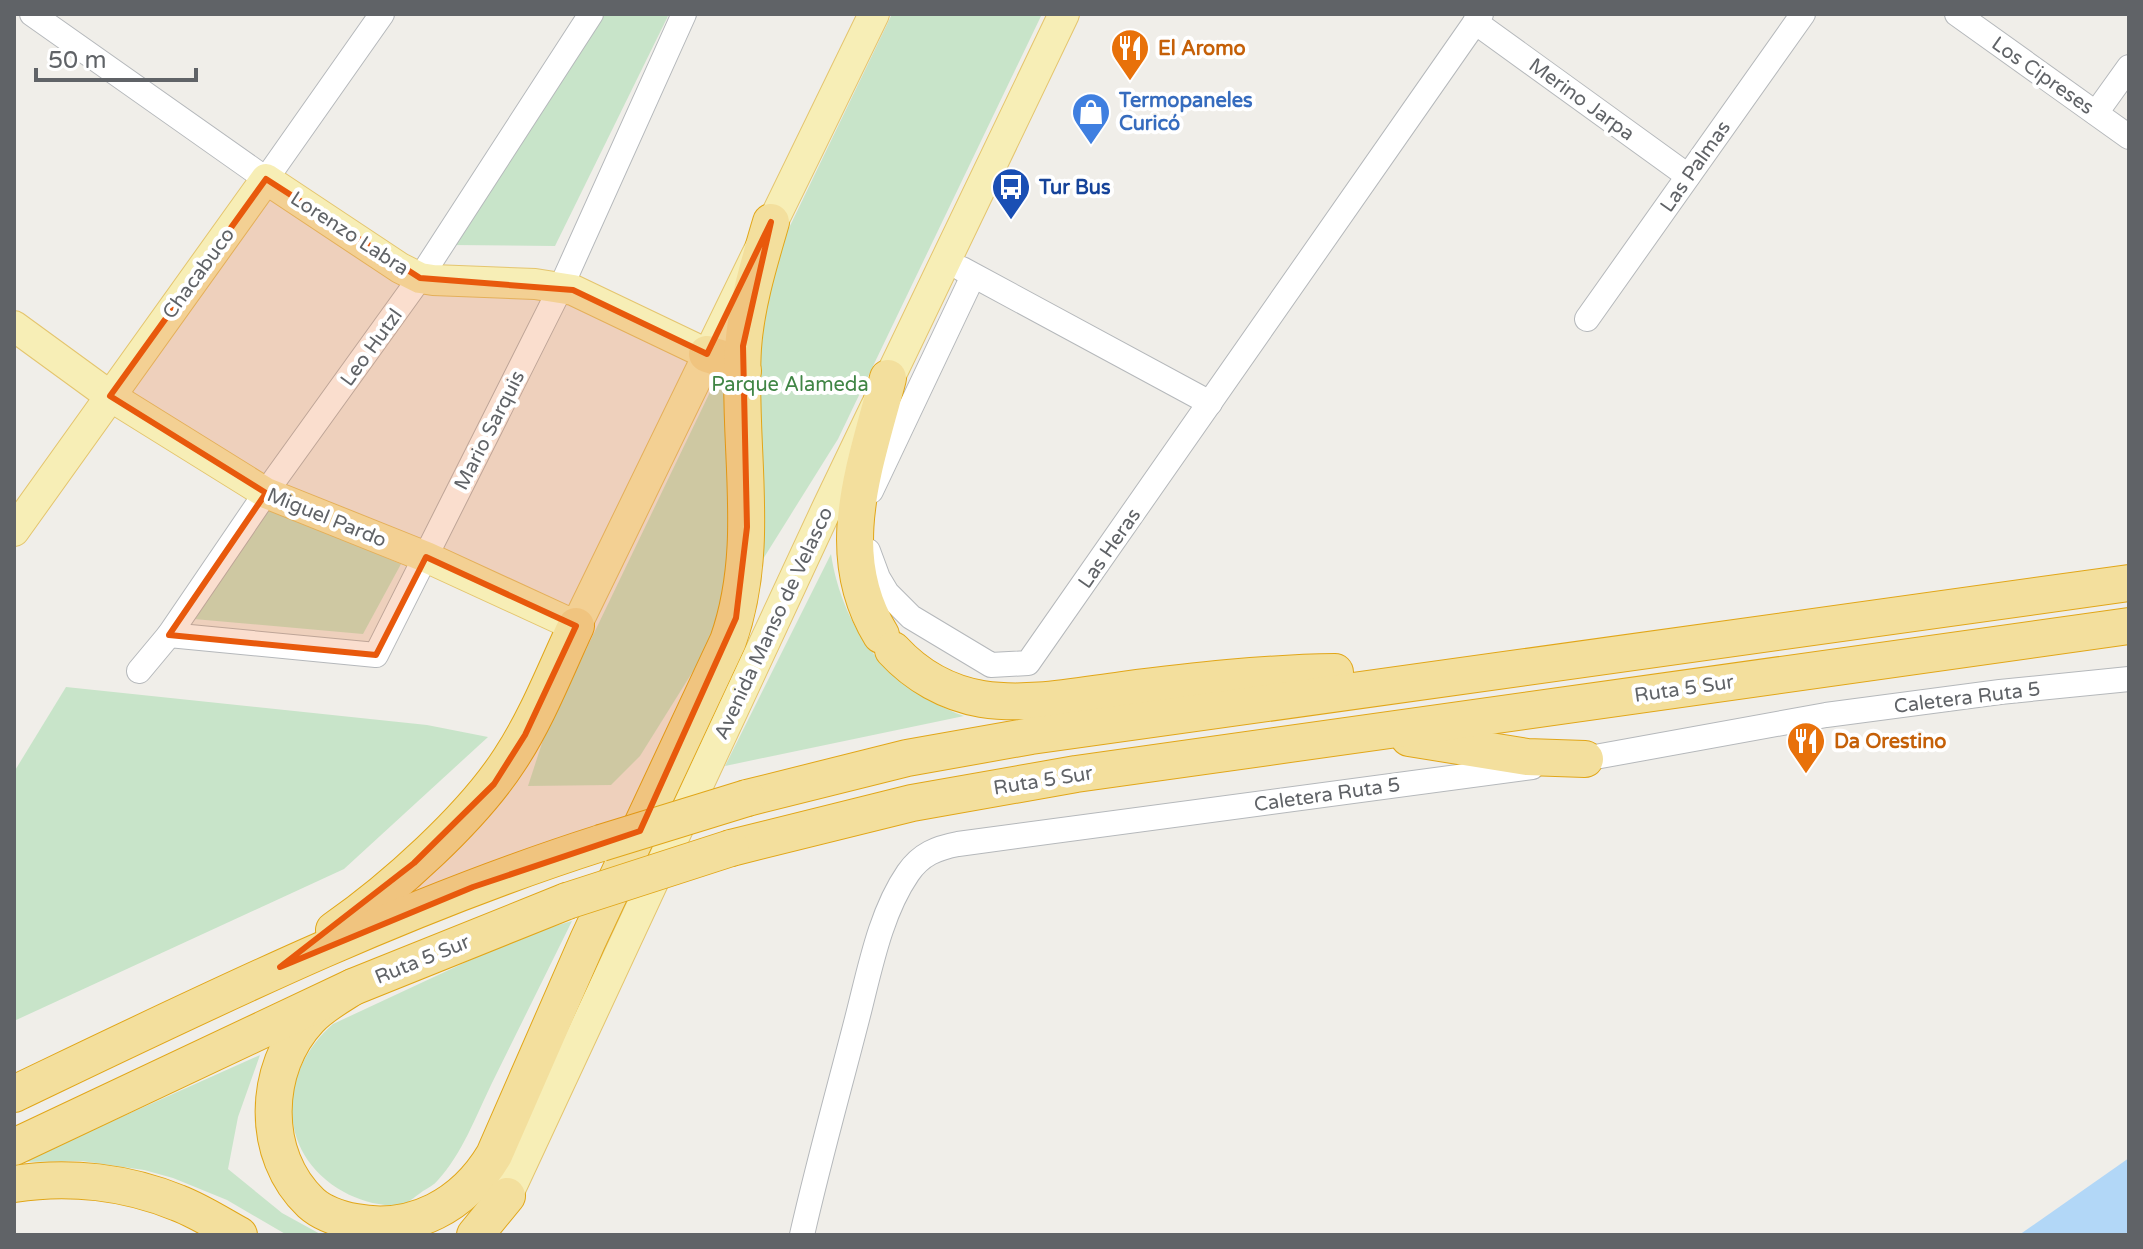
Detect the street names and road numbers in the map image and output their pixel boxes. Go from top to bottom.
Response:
street label: Los Cipreses [1987,32,2098,120]
street label: Merino Jarpa [1524,53,1639,146]
street label: Las Palmas [1656,116,1736,217]
street label: Lorenzo Labra [286,187,413,281]
street label: Chacabuco [158,223,240,324]
street label: Leo Hutzl [336,304,408,391]
street label: Mario Sarquis [449,367,530,494]
street label: Miguel Pardo [263,483,390,553]
street label: Avenida Manso de Velasco [709,503,838,743]
street label: Las Heras [1074,504,1146,593]
street label: Ruta 5 Sur [1633,670,1736,708]
street label: Caletera Ruta 5 [1892,677,2042,719]
street label: Ruta 5 Sur [992,761,1095,801]
street label: Caletera Ruta 5 [1252,773,1402,817]
street label: Ruta 5 Sur [371,930,474,990]

